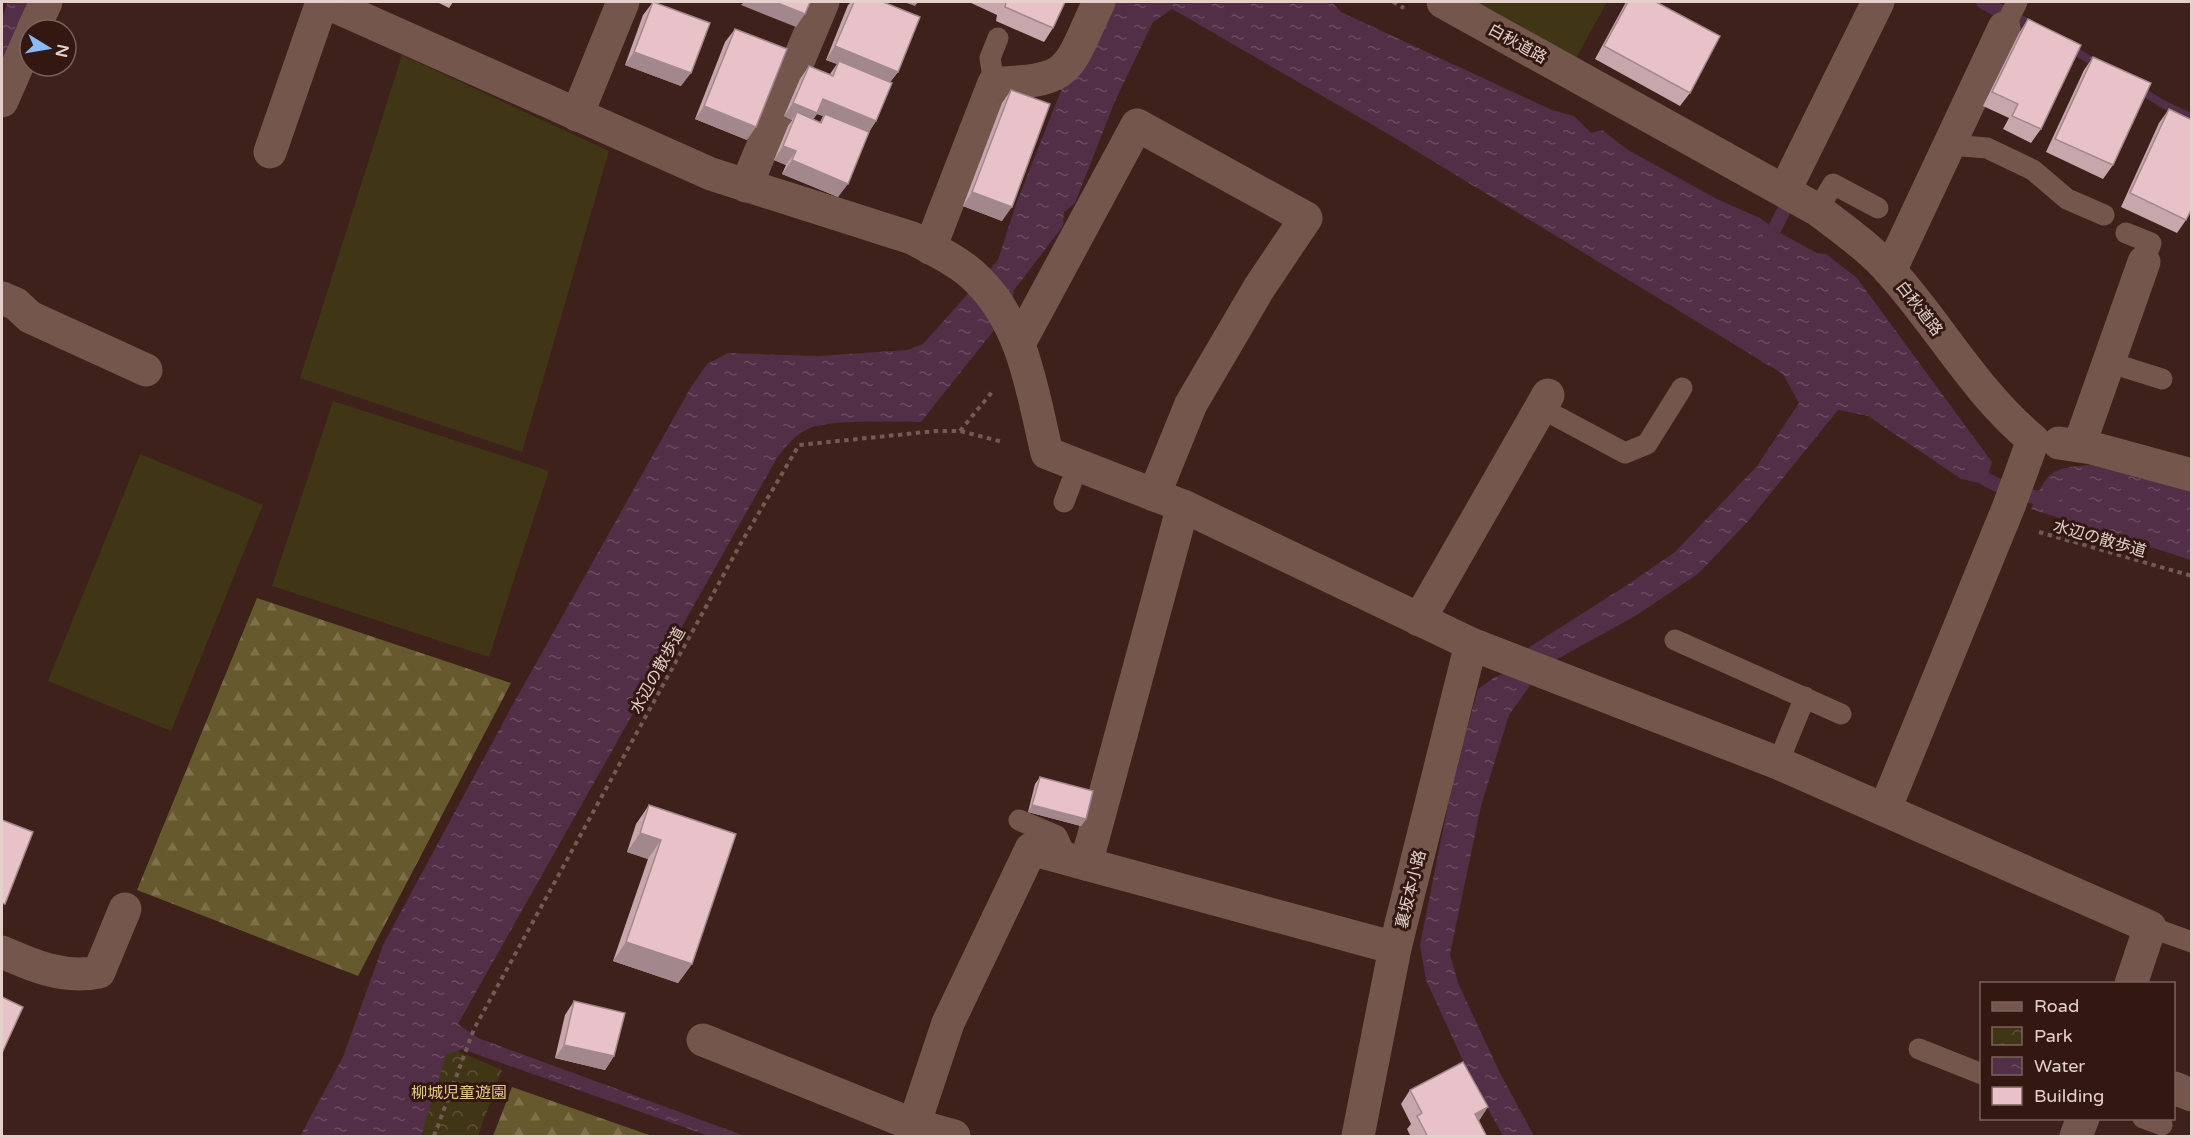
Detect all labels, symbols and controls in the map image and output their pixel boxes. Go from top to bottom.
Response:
north arrow [18,18,78,78]
street label: 白秋道路 [1485,20,1550,68]
text: N [51,42,73,59]
street label: 白秋道路 [1892,277,1947,340]
street label: 水辺の散歩道 [2051,516,2149,562]
street label: 水辺の散歩道 [626,624,690,717]
street label: 裏坂本小路 [1392,848,1430,930]
legend [1980,982,2175,1120]
text: Road [2034,995,2079,1017]
text: Park [2034,1025,2073,1047]
text: Water [2034,1055,2085,1077]
park label: 柳城児童遊園 [411,1083,507,1103]
text: Building [2034,1085,2104,1107]

